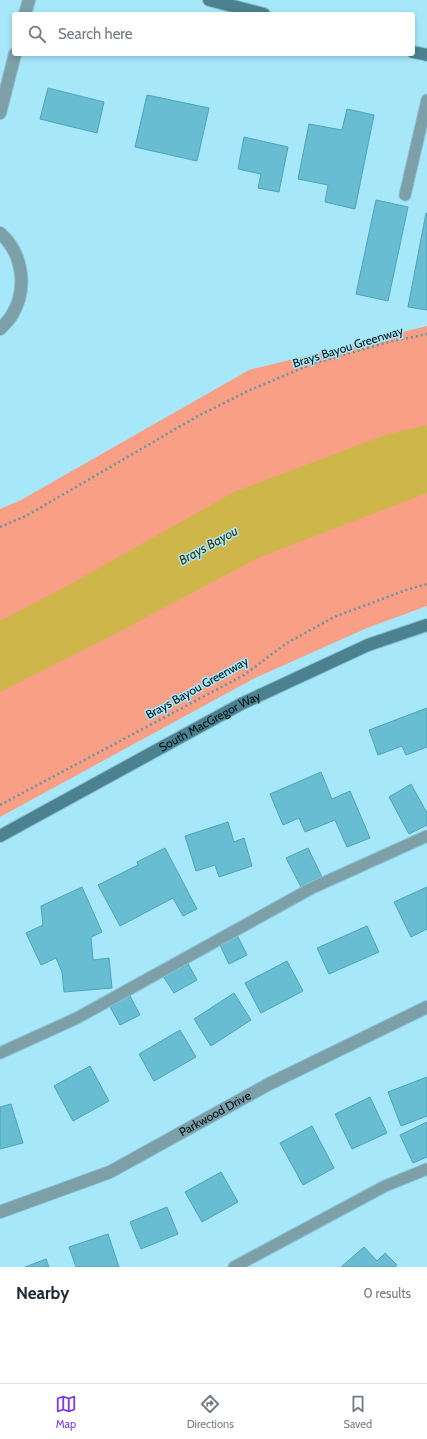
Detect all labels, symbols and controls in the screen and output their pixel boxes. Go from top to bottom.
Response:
search box [12,12,415,56]
icon: search [26,23,48,45]
text: Search here [58,25,133,43]
street label: Brays Bayou Greenway [291,323,405,371]
water label: Brays Bayou [176,522,241,568]
street label: Brays Bayou Greenway [143,653,251,722]
street label: South MacGregor Way [156,688,263,755]
street label: Parkwood Drive [176,1088,253,1139]
text: Nearby [16,1283,69,1303]
text: 0 results [363,1285,411,1301]
tab: Map [55,1393,77,1431]
tab: Directions [187,1393,234,1431]
tab: Saved [344,1393,372,1431]

